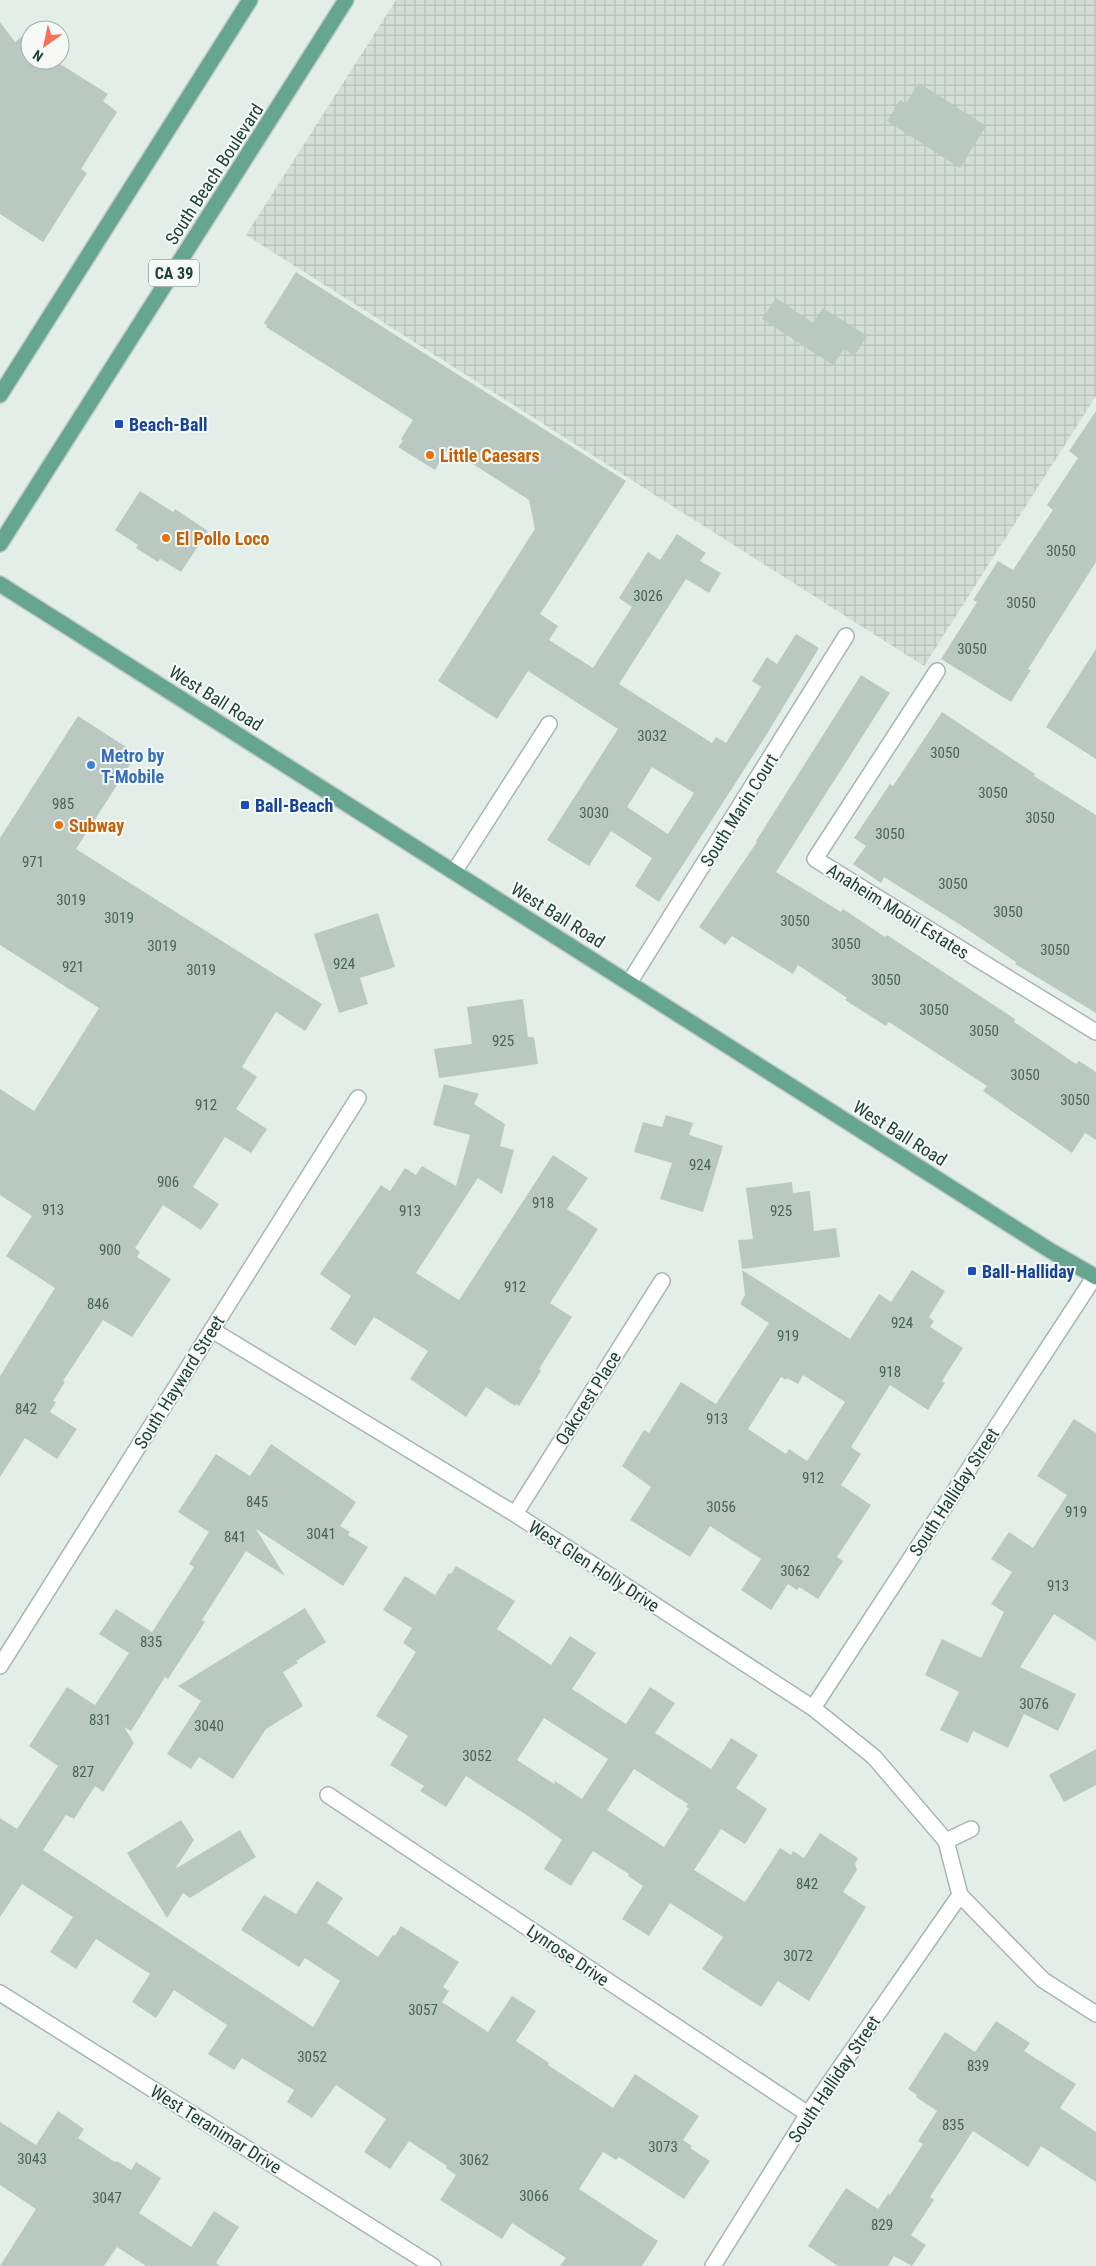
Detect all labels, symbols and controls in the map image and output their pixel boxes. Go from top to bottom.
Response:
north arrow [20,20,70,70]
text: N [30,47,46,65]
street label: South Beach Boulevard [161,100,267,248]
road number: CA 39 [149,260,199,286]
place label: Beach-Ball [129,414,207,435]
marker: Beach-Ball [113,418,125,430]
place label: Little Caesars [440,445,540,466]
marker: Little Caesars [424,449,436,461]
place label: El Pollo Loco [176,528,270,549]
marker: El Pollo Loco [160,532,172,544]
house number: 3050 [1046,542,1076,560]
house number: 3026 [633,587,663,605]
house number: 3050 [1006,594,1036,612]
house number: 3050 [957,640,987,658]
street label: West Ball Road [165,661,267,735]
house number: 3032 [637,727,667,745]
house number: 3050 [930,744,960,762]
place label: Metro by T-Mobile [101,745,164,787]
street label: South Marin Court [696,750,782,870]
marker: Metro by T-Mobile [85,759,97,771]
house number: 3050 [978,784,1008,802]
house number: 985 [52,795,74,813]
place label: Ball-Beach [255,795,333,816]
marker: Ball-Beach [239,799,251,811]
house number: 3030 [579,804,609,822]
house number: 3050 [1025,809,1055,827]
place label: Subway [69,815,124,836]
marker: Subway [53,819,65,831]
house number: 3050 [875,825,905,843]
house number: 971 [22,853,44,871]
street label: Anaheim Mobil Estates [823,859,973,963]
house number: 3050 [938,875,968,893]
street label: West Ball Road [507,878,609,952]
house number: 3019 [56,891,86,909]
house number: 3050 [993,903,1023,921]
house number: 3019 [104,909,134,927]
house number: 3050 [780,912,810,930]
house number: 3050 [831,935,861,953]
house number: 3019 [147,937,177,955]
house number: 3050 [1040,941,1070,959]
house number: 924 [333,955,355,973]
house number: 921 [62,958,84,976]
house number: 3019 [186,961,216,979]
house number: 3050 [871,971,901,989]
house number: 3050 [919,1001,949,1019]
house number: 3050 [969,1022,999,1040]
house number: 925 [492,1032,514,1050]
house number: 3050 [1010,1066,1040,1084]
house number: 3050 [1060,1091,1090,1109]
house number: 912 [195,1096,217,1114]
street label: West Ball Road [849,1096,951,1170]
house number: 924 [689,1156,711,1174]
house number: 906 [157,1173,179,1191]
house number: 918 [532,1194,554,1212]
house number: 913 [42,1201,64,1219]
house number: 913 [399,1202,421,1220]
house number: 925 [770,1202,792,1220]
house number: 900 [99,1241,121,1259]
place label: Ball-Halliday [982,1261,1075,1282]
marker: Ball-Halliday [966,1265,978,1277]
house number: 912 [504,1278,526,1296]
house number: 846 [87,1295,109,1313]
street label: South Hayward Street [129,1311,229,1453]
house number: 924 [891,1314,913,1332]
house number: 919 [777,1327,799,1345]
street label: Oakcrest Place [551,1347,625,1449]
house number: 918 [879,1363,901,1381]
house number: 842 [15,1400,37,1418]
house number: 913 [706,1410,728,1428]
street label: South Halliday Street [905,1424,1003,1560]
house number: 912 [802,1469,824,1487]
house number: 845 [246,1493,268,1511]
house number: 3056 [706,1498,736,1516]
house number: 919 [1065,1503,1087,1521]
street label: West Glen Holly Drive [525,1516,663,1616]
house number: 3041 [306,1525,336,1543]
house number: 841 [224,1528,246,1546]
house number: 3062 [780,1562,810,1580]
house number: 913 [1047,1577,1069,1595]
house number: 835 [140,1633,162,1651]
house number: 3076 [1019,1695,1049,1713]
house number: 831 [89,1711,111,1729]
house number: 3040 [194,1717,224,1735]
house number: 3052 [462,1747,492,1765]
house number: 827 [72,1763,94,1781]
house number: 842 [796,1875,818,1893]
street label: Lynrose Drive [523,1920,613,1990]
house number: 3072 [783,1947,813,1965]
house number: 3057 [408,2001,438,2019]
street label: South Halliday Street [784,2012,884,2146]
house number: 3052 [297,2048,327,2066]
house number: 839 [967,2057,989,2075]
street label: West Teranimar Drive [147,2080,285,2178]
house number: 835 [942,2116,964,2134]
house number: 3073 [648,2138,678,2156]
house number: 3043 [17,2150,47,2168]
house number: 3062 [459,2151,489,2169]
house number: 3066 [519,2187,549,2205]
house number: 3047 [92,2189,122,2207]
house number: 829 [871,2216,893,2234]

